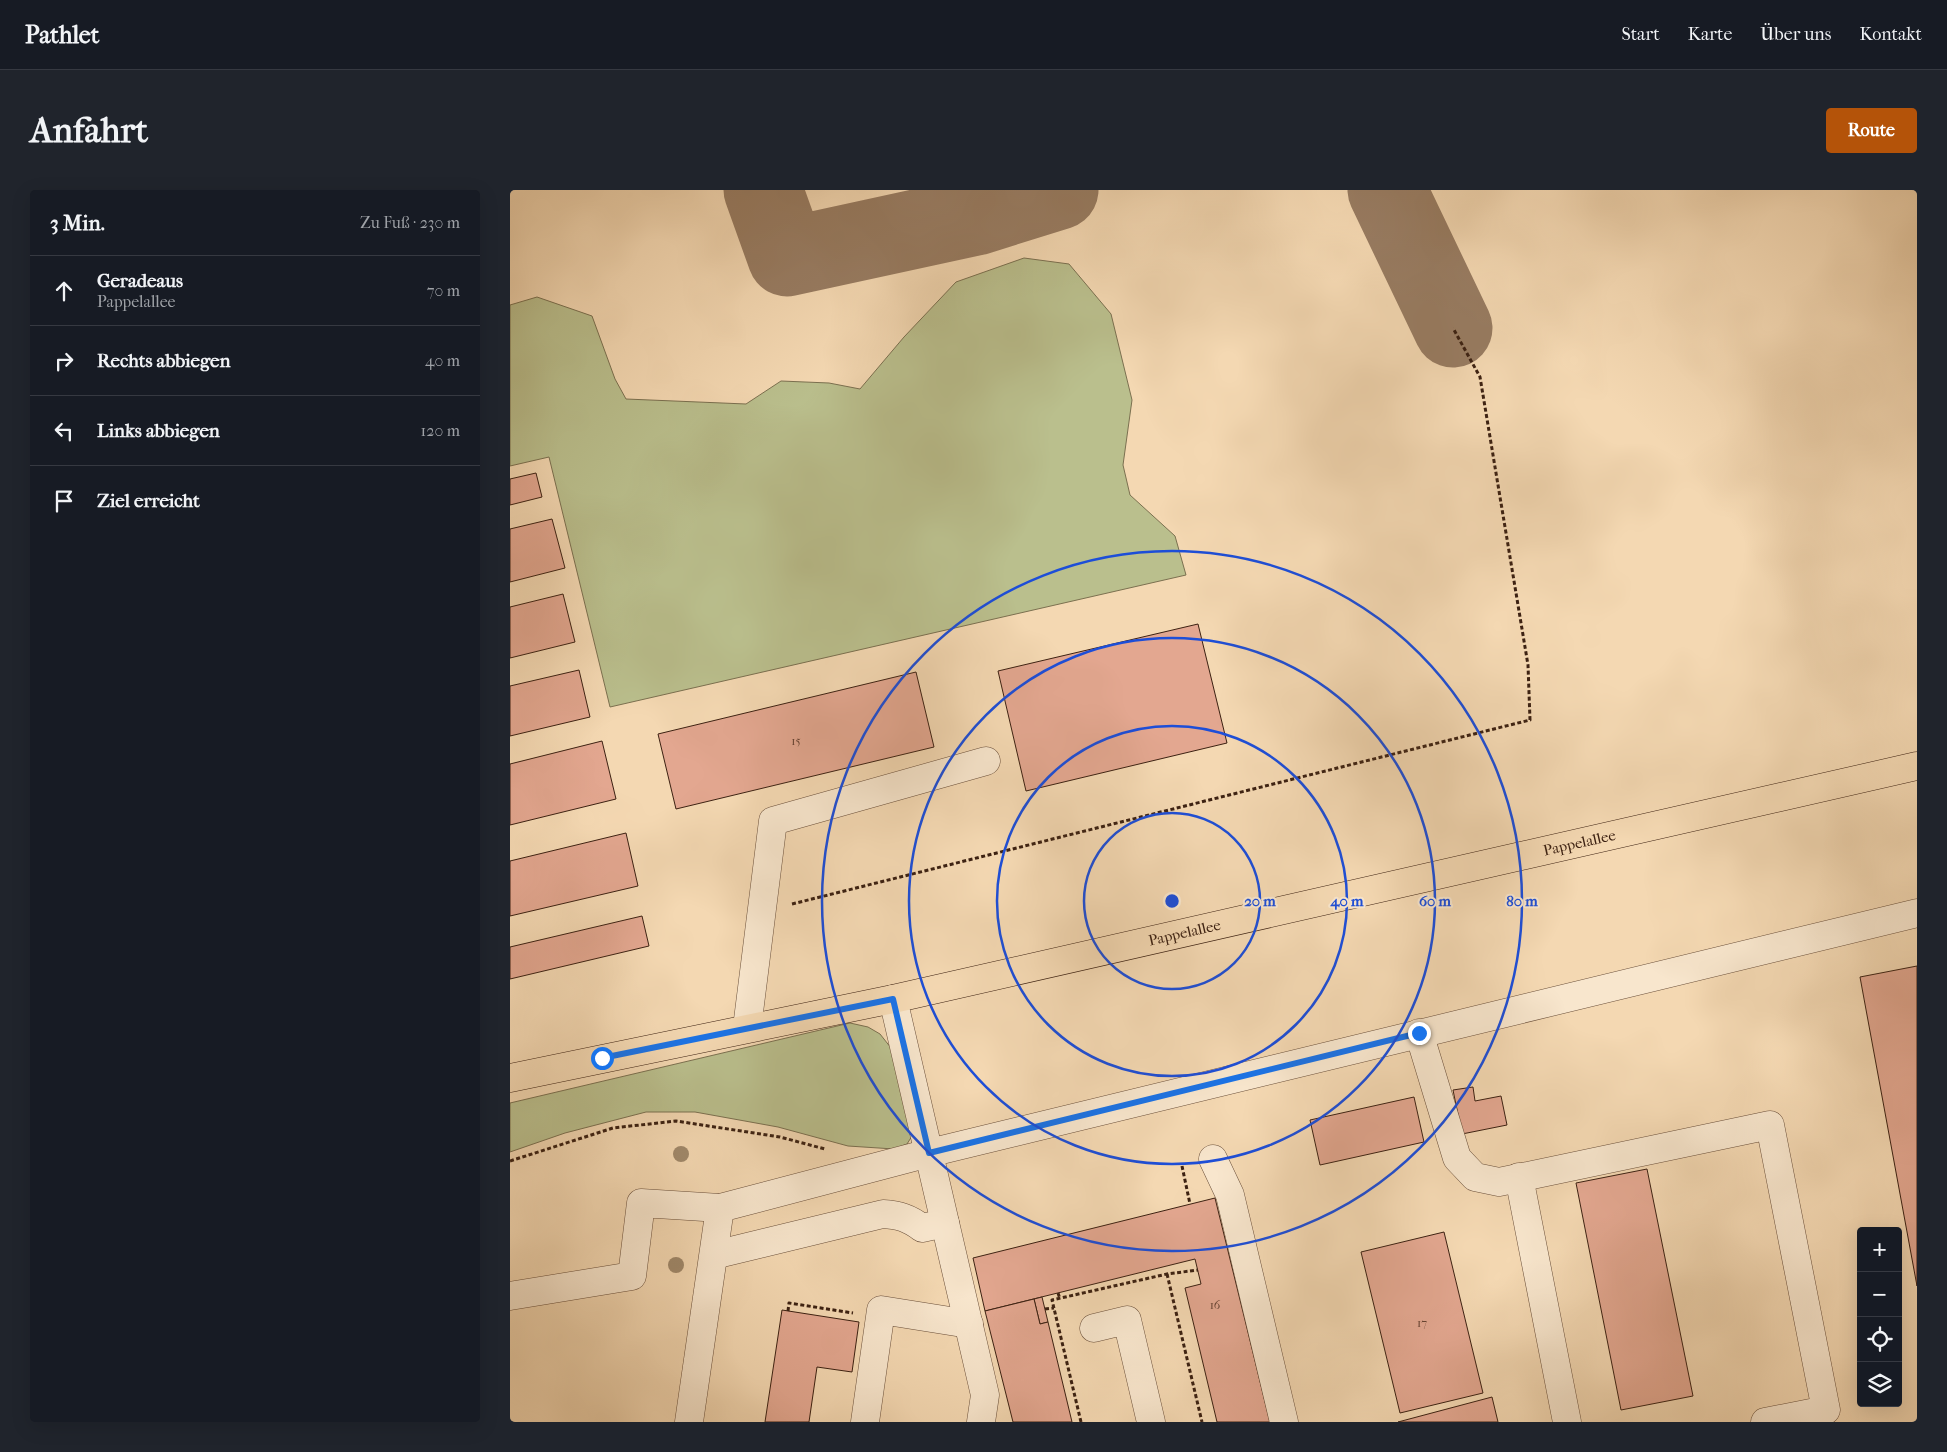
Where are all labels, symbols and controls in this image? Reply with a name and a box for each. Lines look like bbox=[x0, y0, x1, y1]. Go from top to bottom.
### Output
text: Pathlet bbox=[25, 21, 99, 49]
text: Start bbox=[1621, 24, 1660, 45]
text: Karte bbox=[1688, 24, 1732, 45]
text: Über uns bbox=[1760, 24, 1831, 45]
text: Kontakt bbox=[1859, 24, 1922, 45]
button: Route bbox=[1826, 108, 1917, 153]
text: Anfahrt bbox=[30, 110, 148, 151]
text: 3 Min. bbox=[50, 211, 105, 235]
text: Zu Fuß · 230 m bbox=[360, 213, 460, 232]
text: Geradeaus bbox=[97, 270, 183, 292]
icon: ahead bbox=[50, 277, 78, 305]
text: 70 m bbox=[427, 281, 460, 300]
text: Pappelallee bbox=[97, 292, 176, 311]
icon: right bbox=[50, 347, 78, 375]
text: Rechts abbiegen bbox=[97, 350, 231, 372]
text: 40 m bbox=[425, 351, 460, 370]
icon: left bbox=[50, 417, 78, 445]
text: Links abbiegen bbox=[97, 420, 220, 442]
text: 120 m bbox=[421, 421, 460, 440]
icon: arrive bbox=[50, 487, 78, 515]
text: Ziel erreicht bbox=[97, 490, 200, 512]
house number: 15 bbox=[791, 734, 801, 748]
street label: Pappelallee bbox=[1541, 826, 1618, 860]
centre of rings bbox=[1163, 892, 1181, 910]
text: 20 m bbox=[1244, 892, 1276, 910]
text: 40 m bbox=[1330, 892, 1364, 910]
text: 60 m bbox=[1419, 892, 1452, 910]
text: 80 m bbox=[1506, 892, 1538, 910]
street label: Pappelallee bbox=[1147, 916, 1223, 950]
route end bbox=[1408, 1022, 1431, 1045]
route start bbox=[591, 1047, 614, 1070]
map controls bbox=[1857, 1227, 1902, 1407]
button: + bbox=[1857, 1227, 1902, 1272]
button: − bbox=[1857, 1272, 1902, 1317]
house number: 16 bbox=[1210, 1298, 1221, 1312]
house number: 17 bbox=[1417, 1316, 1427, 1330]
button: locate bbox=[1857, 1317, 1902, 1362]
button: layers bbox=[1857, 1362, 1902, 1407]

